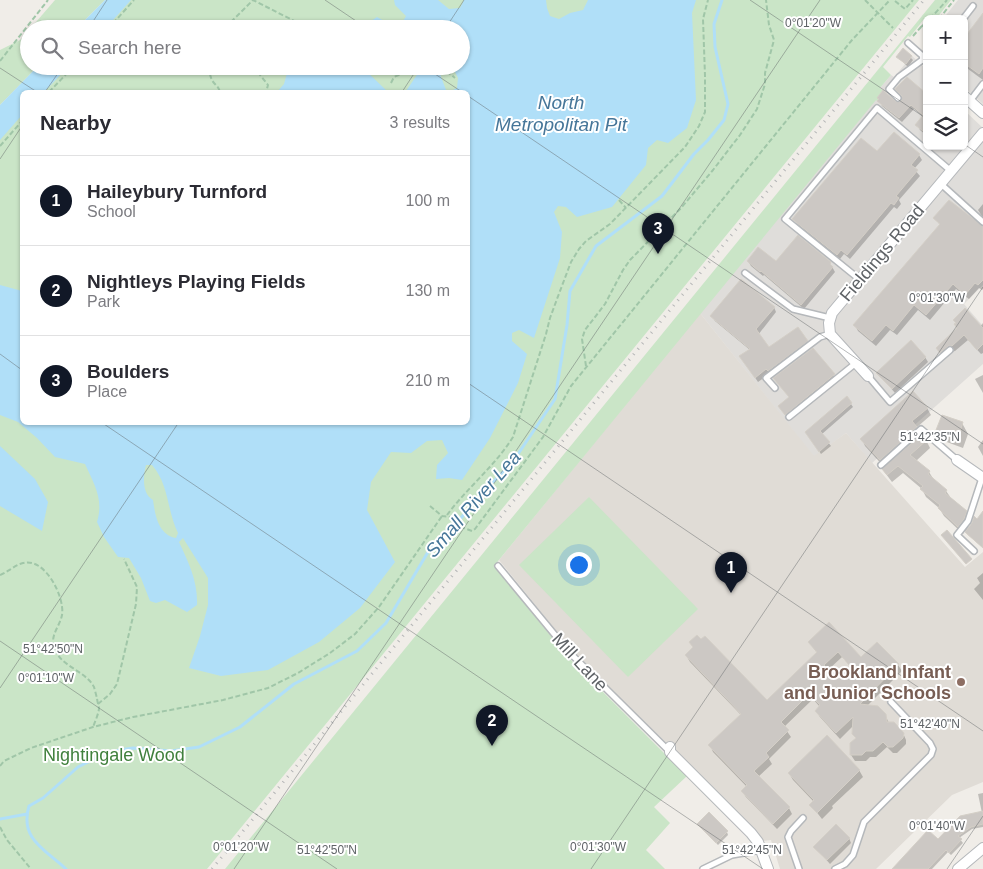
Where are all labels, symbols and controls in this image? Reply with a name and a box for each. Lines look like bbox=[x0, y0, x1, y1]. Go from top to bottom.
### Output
map controls bbox=[923, 15, 968, 150]
button: + bbox=[923, 15, 968, 60]
text: 0°01'20"W bbox=[785, 16, 842, 30]
search box bbox=[20, 20, 470, 75]
icon: search bbox=[38, 34, 66, 62]
text: Search here bbox=[78, 37, 182, 58]
button: − bbox=[923, 60, 968, 105]
water label: North Metropolitan Pit bbox=[495, 92, 628, 135]
button: layers bbox=[923, 105, 968, 150]
text: Nearby bbox=[40, 111, 111, 134]
text: 3 results bbox=[390, 114, 450, 131]
text: Haileybury Turnford bbox=[87, 181, 267, 202]
text: 1 bbox=[52, 192, 60, 209]
text: 100 m bbox=[406, 192, 450, 209]
street label: Fieldings Road bbox=[836, 201, 928, 305]
text: School bbox=[87, 203, 136, 220]
pin: 3 bbox=[642, 213, 674, 254]
text: Nightleys Playing Fields bbox=[87, 271, 306, 292]
text: 2 bbox=[52, 282, 60, 299]
text: 130 m bbox=[406, 282, 450, 299]
text: 0°01'30"W bbox=[909, 291, 966, 305]
text: Park bbox=[87, 293, 120, 310]
text: Boulders bbox=[87, 361, 169, 382]
text: 3 bbox=[52, 372, 60, 389]
text: 210 m bbox=[406, 372, 450, 389]
text: Place bbox=[87, 383, 127, 400]
text: 51°42'35"N bbox=[900, 430, 960, 444]
water label: Small River Lea bbox=[421, 447, 525, 561]
your location bbox=[566, 552, 592, 578]
pin: 1 bbox=[715, 552, 747, 593]
street label: Mill Lane bbox=[548, 629, 612, 695]
text: 51°42'50"N bbox=[23, 642, 83, 656]
place label: Brookland Infant and Junior Schools bbox=[784, 662, 951, 703]
text: 0°01'10"W bbox=[18, 671, 75, 685]
marker: Brookland Infant and Junior Schools bbox=[955, 676, 967, 688]
pin: 2 bbox=[476, 705, 508, 746]
text: 51°42'40"N bbox=[900, 717, 960, 731]
park label: Nightingale Wood bbox=[43, 745, 185, 765]
text: 0°01'40"W bbox=[909, 819, 966, 833]
text: 0°01'20"W bbox=[213, 840, 270, 854]
text: 0°01'30"W bbox=[570, 840, 627, 854]
text: 51°42'50"N bbox=[297, 843, 357, 857]
text: 51°42'45"N bbox=[722, 843, 782, 857]

